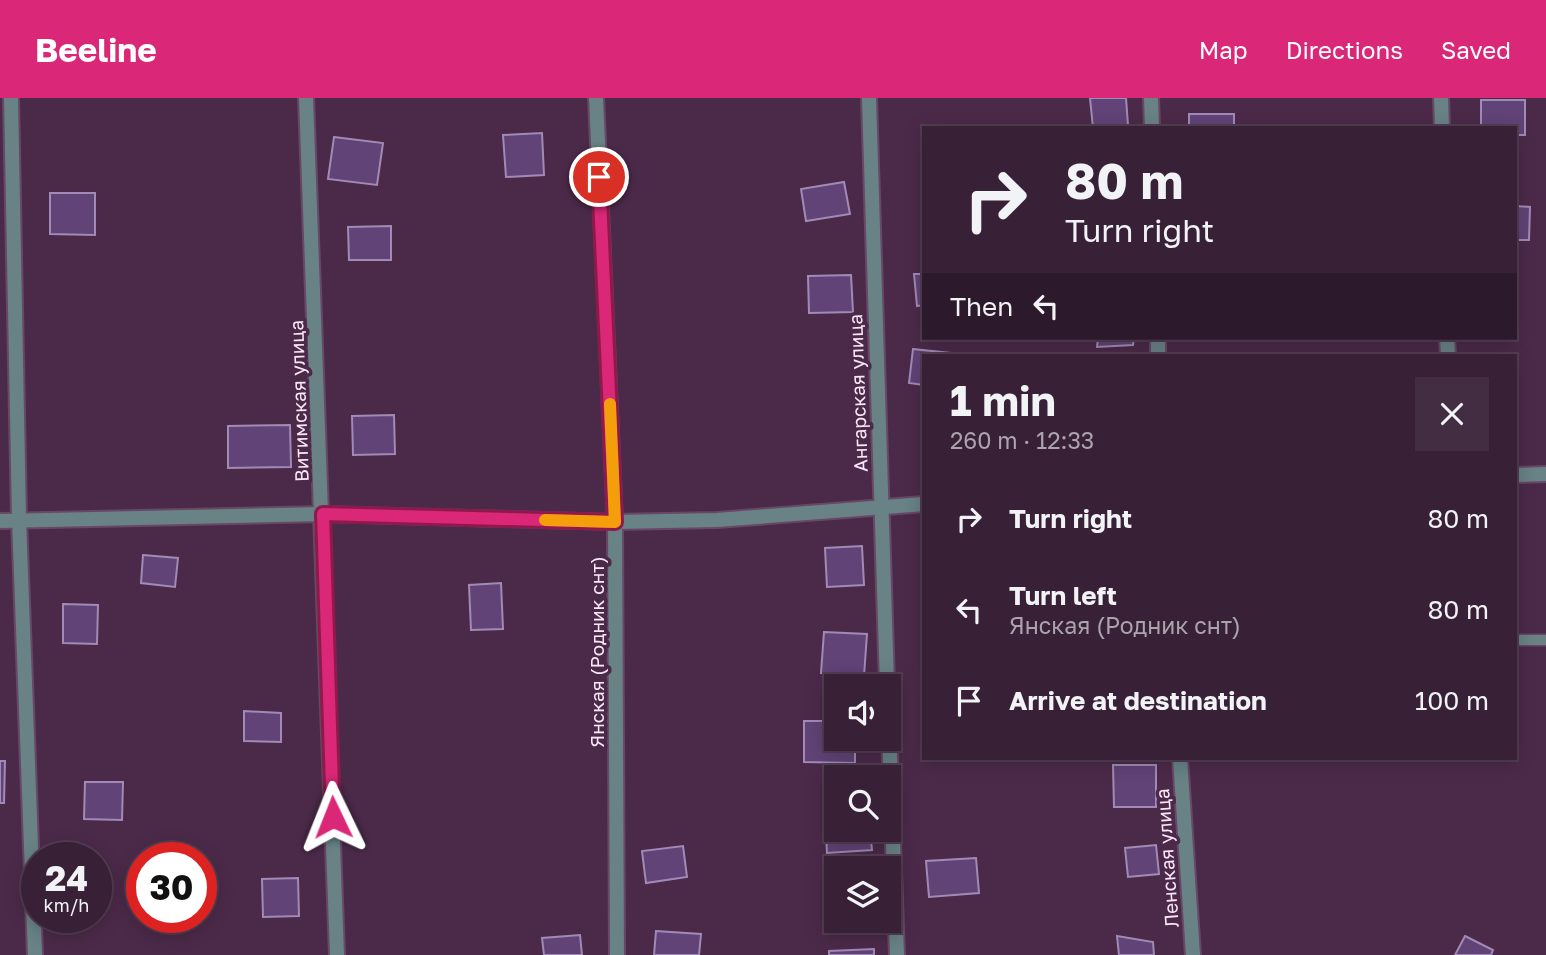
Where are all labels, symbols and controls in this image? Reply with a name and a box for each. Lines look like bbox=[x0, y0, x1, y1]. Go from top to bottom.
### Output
text: Beeline bbox=[35, 30, 157, 69]
text: Map bbox=[1199, 35, 1248, 64]
text: Directions bbox=[1286, 35, 1403, 64]
text: Saved bbox=[1441, 35, 1511, 64]
pin bbox=[569, 147, 629, 207]
text: 80 m bbox=[1065, 151, 1183, 210]
icon: right bbox=[950, 154, 1041, 245]
icon: arrive bbox=[580, 158, 618, 196]
text: Turn right bbox=[1065, 211, 1214, 249]
icon: left bbox=[1027, 287, 1065, 325]
text: Then bbox=[950, 291, 1013, 322]
street label: Ангарская улица bbox=[843, 314, 872, 472]
street label: Витимская улица bbox=[284, 320, 313, 482]
text: 1 min bbox=[950, 375, 1056, 425]
button: close bbox=[1415, 377, 1489, 451]
text: 260 m · 12:33 bbox=[950, 426, 1094, 454]
icon: right bbox=[950, 500, 988, 538]
text: Turn right bbox=[1009, 503, 1132, 534]
text: 80 m bbox=[1428, 503, 1489, 534]
street label: Янская (Родник снт) bbox=[585, 556, 608, 748]
text: Turn left bbox=[1009, 580, 1117, 611]
icon: left bbox=[950, 591, 988, 629]
text: 80 m bbox=[1428, 594, 1489, 625]
text: Янская (Родник снт) bbox=[1009, 611, 1241, 639]
map controls bbox=[824, 674, 901, 933]
button: sound bbox=[824, 674, 901, 751]
icon: arrive bbox=[950, 682, 988, 720]
text: Arrive at destination bbox=[1009, 685, 1267, 716]
text: 100 m bbox=[1415, 685, 1489, 716]
button: search bbox=[824, 765, 901, 842]
position arrow bbox=[296, 780, 370, 854]
street label: Ленская улица bbox=[1150, 788, 1183, 928]
speed limit sign: 30 bbox=[126, 842, 217, 933]
button: layers bbox=[824, 856, 901, 933]
text: 24 bbox=[45, 857, 88, 899]
text: km/h bbox=[44, 894, 89, 916]

